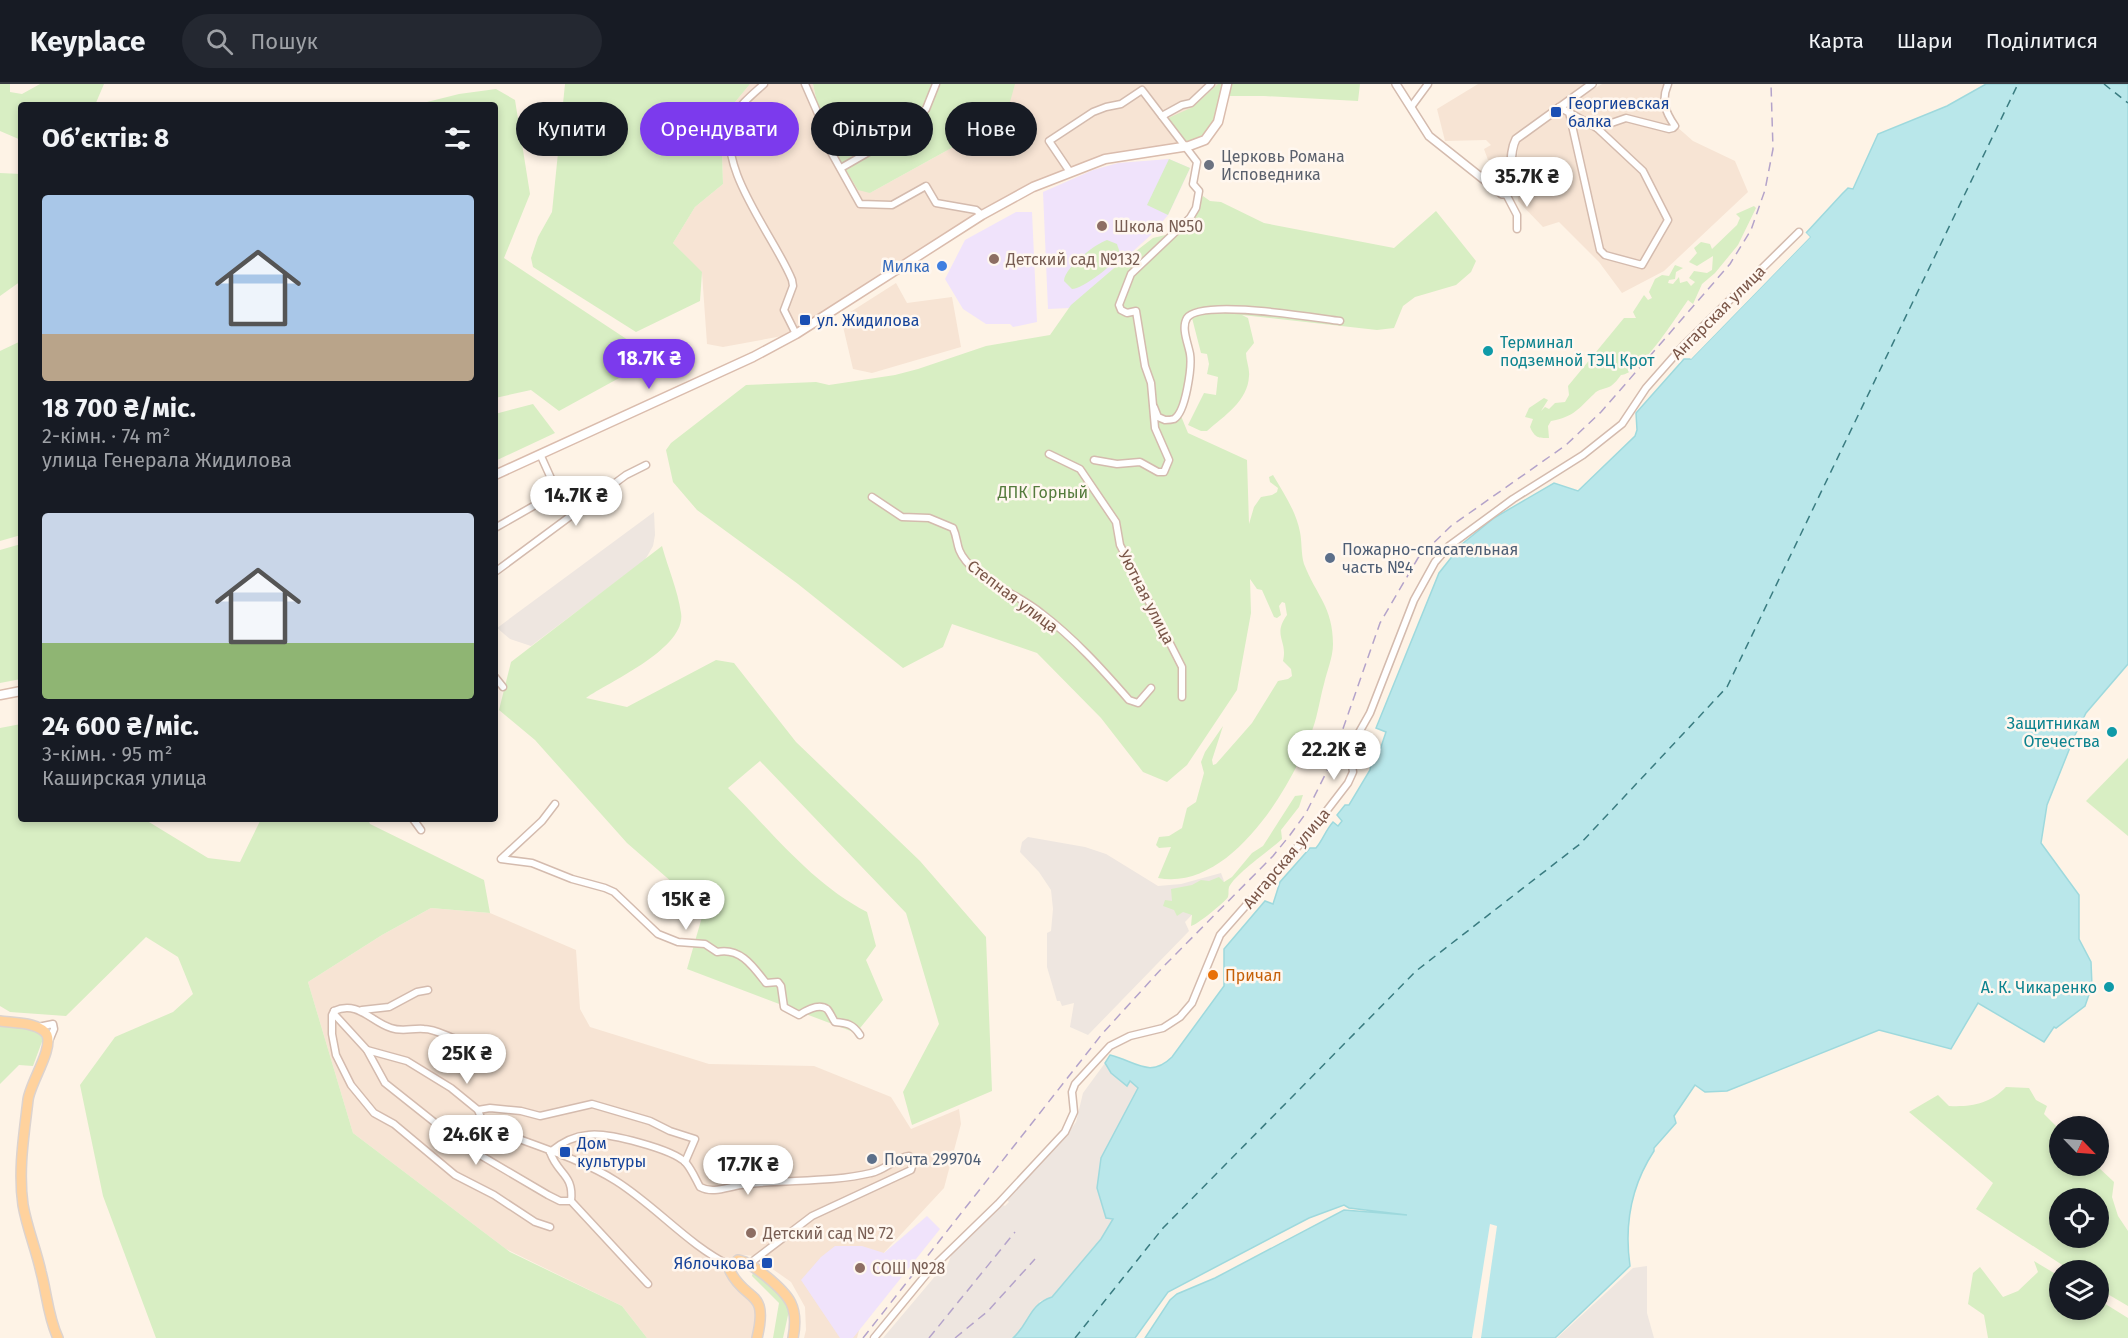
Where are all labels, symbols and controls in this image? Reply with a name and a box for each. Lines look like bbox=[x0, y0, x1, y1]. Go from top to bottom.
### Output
search box bbox=[182, 14, 602, 68]
text: Keyplace bbox=[30, 25, 146, 58]
icon: search bbox=[203, 25, 236, 58]
text: Пошук bbox=[251, 28, 318, 55]
text: Карта bbox=[1808, 28, 1864, 54]
text: Шари bbox=[1897, 28, 1953, 54]
text: Поділитися bbox=[1986, 28, 2098, 54]
place label: Георгиевская балка bbox=[1568, 94, 1669, 131]
chip: Купити bbox=[516, 102, 628, 156]
chip: Орендувати bbox=[640, 102, 799, 156]
chip: Фільтри bbox=[811, 102, 933, 156]
chip: Нове bbox=[945, 102, 1037, 156]
marker: Георгиевская балка bbox=[1549, 105, 1563, 119]
icon: filters bbox=[441, 122, 474, 155]
text: Об’єктів: 8 bbox=[42, 123, 169, 154]
place label: Церковь Романа Исповедника bbox=[1221, 147, 1345, 184]
pin: 35.7K ₴ bbox=[1472, 157, 1582, 208]
marker: Церковь Романа Исповедника bbox=[1202, 158, 1216, 172]
text: 35.7K ₴ bbox=[1495, 164, 1559, 188]
place label: Школа №50 bbox=[1114, 217, 1203, 236]
marker: Школа №50 bbox=[1095, 219, 1109, 233]
icon: home bbox=[204, 234, 312, 342]
place label: Детский сад №132 bbox=[1005, 250, 1140, 269]
marker: Детский сад №132 bbox=[987, 252, 1001, 266]
place label: Милка bbox=[882, 257, 930, 276]
marker: Милка bbox=[935, 259, 949, 273]
street label: Ангарская улица bbox=[1667, 261, 1769, 363]
place label: ул. Жидилова bbox=[817, 311, 919, 330]
marker: ул. Жидилова bbox=[798, 313, 812, 327]
place label: Терминал подземной ТЭЦ Крот bbox=[1500, 333, 1655, 370]
pin: 18.7K ₴ bbox=[594, 339, 704, 390]
marker: Терминал подземной ТЭЦ Крот bbox=[1481, 344, 1495, 358]
text: 18.7K ₴ bbox=[617, 346, 681, 370]
text: 18 700 ₴/міс. bbox=[42, 393, 196, 424]
text: 2-кімн. · 74 m² bbox=[42, 424, 171, 448]
text: улица Генерала Жидилова bbox=[42, 448, 292, 472]
pin: 14.7K ₴ bbox=[521, 476, 631, 527]
text: 14.7K ₴ bbox=[544, 483, 608, 507]
park label: ДПК Горный bbox=[997, 483, 1088, 502]
place label: Пожарно-спасательная часть №4 bbox=[1342, 540, 1518, 577]
street label: Уютная улица bbox=[1115, 547, 1178, 648]
marker: Пожарно-спасательная часть №4 bbox=[1323, 551, 1337, 565]
icon: home bbox=[204, 552, 312, 660]
street label: Степная улица bbox=[963, 556, 1062, 637]
text: 24 600 ₴/міс. bbox=[42, 711, 199, 742]
place label: Защитникам Отечества bbox=[2007, 714, 2100, 751]
marker: Защитникам Отечества bbox=[2105, 725, 2119, 739]
pin: 22.2K ₴ bbox=[1279, 730, 1389, 781]
text: 22.2K ₴ bbox=[1302, 737, 1366, 761]
text: 3-кімн. · 95 m² bbox=[42, 742, 172, 766]
text: Каширская улица bbox=[42, 766, 207, 790]
street label: Ангарская улица bbox=[1239, 804, 1334, 912]
pin: 15K ₴ bbox=[644, 880, 728, 931]
text: 15K ₴ bbox=[662, 887, 710, 911]
place label: Причал bbox=[1225, 966, 1282, 985]
marker: Причал bbox=[1206, 968, 1220, 982]
place label: А. К. Чикаренко bbox=[1981, 978, 2097, 997]
marker: А. К. Чикаренко bbox=[2102, 980, 2116, 994]
pin: 25K ₴ bbox=[425, 1034, 509, 1085]
text: 25K ₴ bbox=[442, 1041, 492, 1065]
pin: 24.6K ₴ bbox=[421, 1115, 531, 1166]
north arrow bbox=[2049, 1116, 2109, 1176]
map controls bbox=[2049, 1116, 2109, 1320]
text: 24.6K ₴ bbox=[443, 1122, 509, 1146]
place label: Дом культуры bbox=[576, 1134, 646, 1171]
marker: Дом культуры bbox=[558, 1145, 572, 1159]
pin: 17.7K ₴ bbox=[693, 1145, 803, 1196]
place label: Почта 299704 bbox=[884, 1150, 982, 1169]
text: 17.7K ₴ bbox=[717, 1152, 779, 1176]
marker: Почта 299704 bbox=[865, 1152, 879, 1166]
button: locate bbox=[2049, 1188, 2109, 1248]
place label: Детский сад № 72 bbox=[762, 1224, 894, 1243]
marker: Детский сад № 72 bbox=[744, 1226, 758, 1240]
place label: Яблочкова bbox=[674, 1254, 755, 1273]
marker: Яблочкова bbox=[760, 1256, 774, 1270]
place label: СОШ №28 bbox=[872, 1259, 946, 1278]
button: layers bbox=[2049, 1260, 2109, 1320]
marker: СОШ №28 bbox=[853, 1261, 867, 1275]

